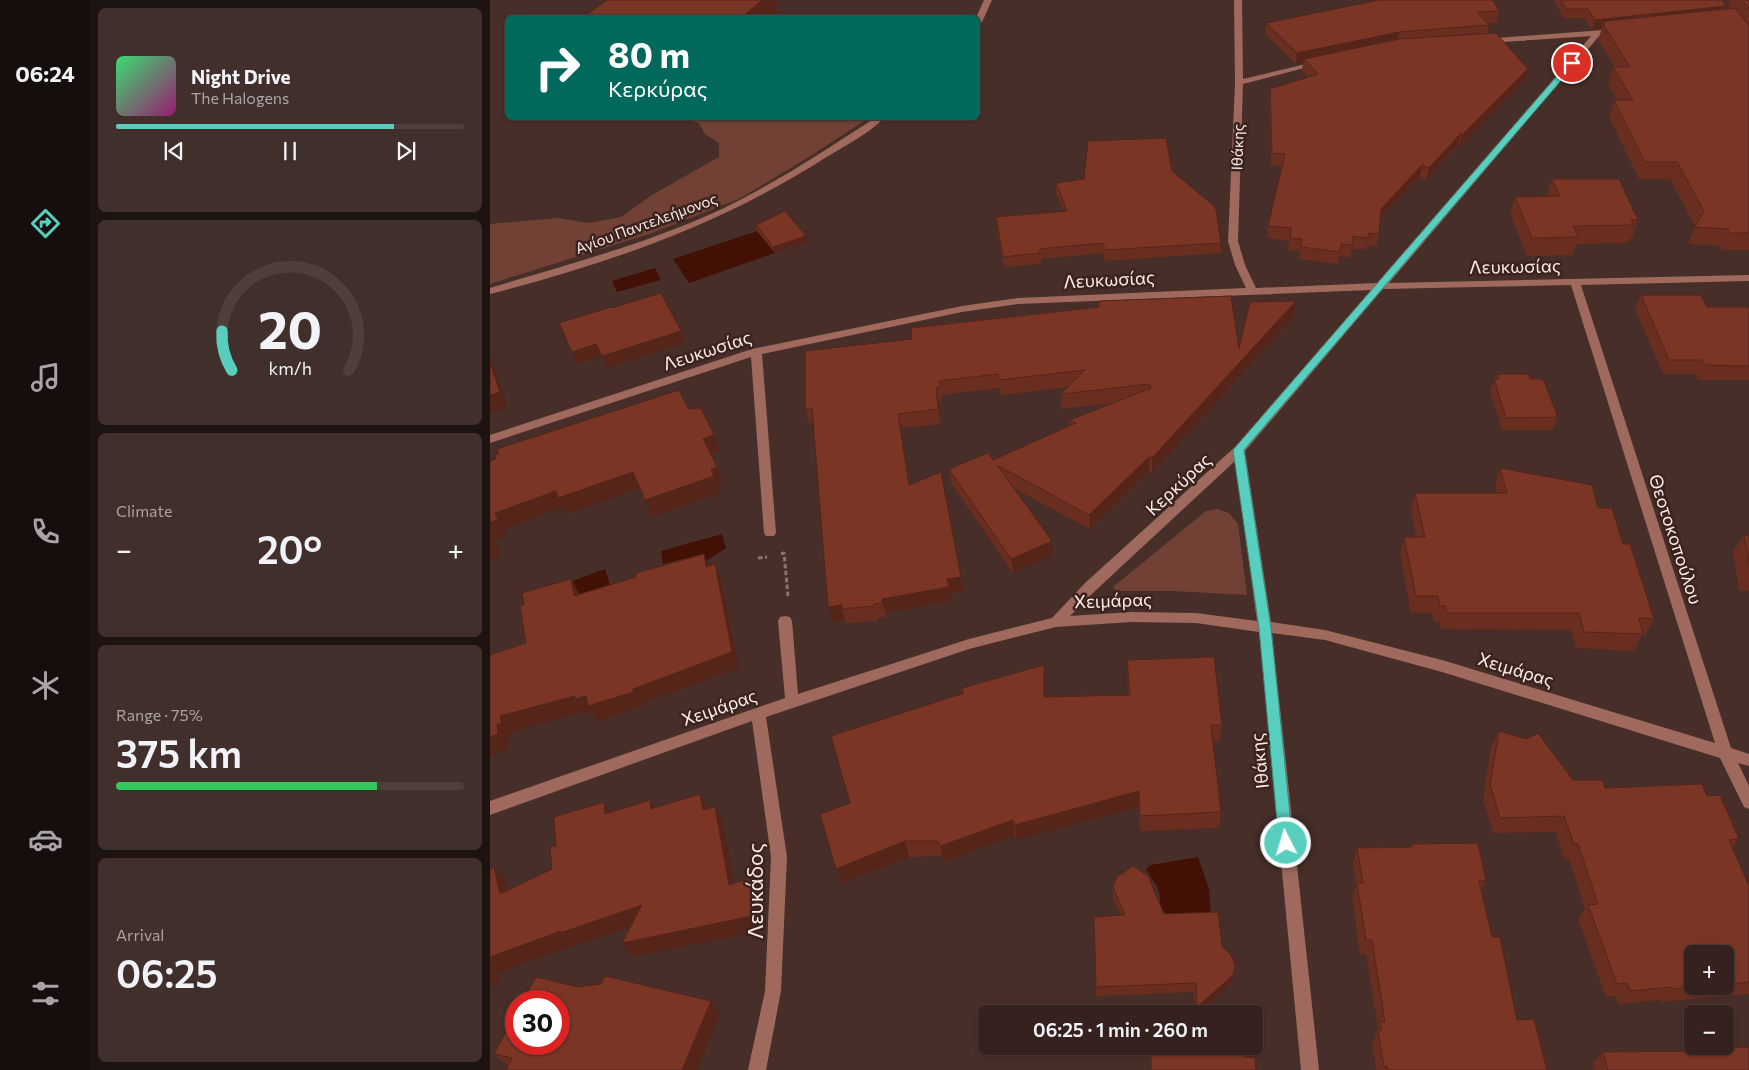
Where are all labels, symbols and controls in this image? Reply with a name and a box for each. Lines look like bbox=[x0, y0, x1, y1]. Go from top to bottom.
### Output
text: 80 m bbox=[608, 32, 690, 75]
icon: right bbox=[525, 35, 590, 100]
pin bbox=[1551, 42, 1593, 84]
icon: arrive bbox=[1558, 49, 1586, 77]
text: 06:24 bbox=[15, 60, 75, 87]
text: Night Drive bbox=[191, 65, 291, 88]
text: Κερκύρας bbox=[608, 75, 708, 102]
text: The Halogens bbox=[191, 88, 289, 107]
street label: Ιθάκης bbox=[1227, 123, 1247, 171]
icon: previous bbox=[160, 137, 188, 165]
icon: pause bbox=[276, 137, 304, 165]
icon: next bbox=[392, 137, 420, 165]
street label: Αγίου Παντελεήμονος bbox=[573, 189, 719, 257]
icon: directions bbox=[28, 206, 63, 241]
street label: Λευκωσίας bbox=[1469, 254, 1561, 278]
street label: Λευκωσίας bbox=[1063, 266, 1155, 292]
text: 20 bbox=[258, 296, 322, 360]
street label: Λευκωσίας bbox=[660, 325, 754, 375]
text: km/h bbox=[268, 357, 312, 379]
icon: music bbox=[28, 360, 63, 395]
street label: Κερκύρας bbox=[1141, 448, 1215, 520]
street label: Θεοτοκοπούλου bbox=[1645, 471, 1707, 607]
text: Climate bbox=[116, 501, 172, 520]
icon: phone bbox=[28, 514, 63, 549]
text: 20° bbox=[257, 525, 322, 572]
text: − bbox=[116, 532, 132, 566]
text: + bbox=[448, 532, 464, 566]
street label: Χειμάρας bbox=[1074, 588, 1152, 612]
street label: Χειμάρας bbox=[1475, 647, 1557, 691]
icon: climate bbox=[28, 668, 63, 703]
street label: Χειμάρας bbox=[679, 684, 760, 730]
text: Range · 75% bbox=[116, 705, 203, 724]
text: 375 km bbox=[116, 729, 242, 776]
street label: Ιθάκης bbox=[1245, 732, 1273, 790]
position arrow bbox=[1259, 816, 1311, 868]
icon: car bbox=[28, 822, 63, 857]
street label: Λευκάδος bbox=[742, 843, 767, 939]
text: Arrival bbox=[116, 925, 164, 944]
map controls bbox=[1684, 945, 1734, 1055]
button: + bbox=[1684, 945, 1734, 995]
text: 06:25 bbox=[116, 949, 218, 996]
icon: filters bbox=[28, 976, 63, 1011]
speed limit sign: 30 bbox=[505, 990, 570, 1055]
button: − bbox=[1684, 1005, 1734, 1055]
text: 06:25 · 1 min · 260 m bbox=[1033, 1018, 1208, 1041]

